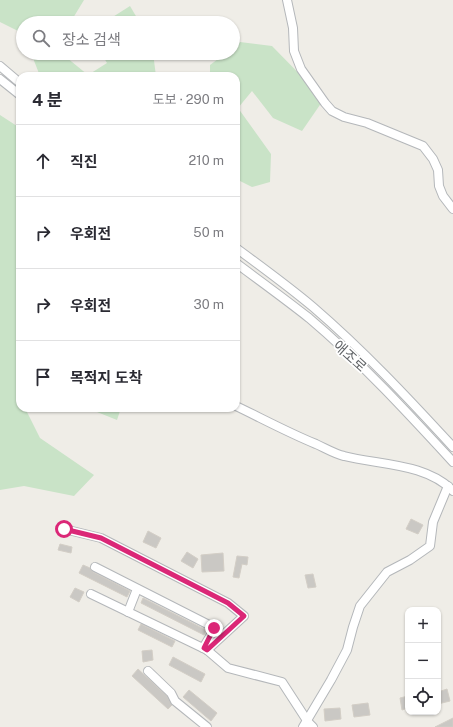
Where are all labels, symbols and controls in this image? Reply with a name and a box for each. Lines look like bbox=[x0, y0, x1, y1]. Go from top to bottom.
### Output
search box bbox=[16, 16, 240, 60]
icon: search bbox=[30, 27, 52, 49]
text: 장소 검색 bbox=[62, 31, 121, 48]
text: 4 분 bbox=[32, 90, 63, 110]
text: 도보 · 290 m bbox=[153, 92, 224, 107]
icon: ahead bbox=[32, 150, 54, 172]
text: 직진 bbox=[70, 153, 98, 170]
text: 210 m bbox=[189, 153, 224, 168]
icon: right bbox=[32, 222, 54, 244]
text: 우회전 bbox=[70, 225, 111, 242]
text: 50 m bbox=[193, 225, 224, 240]
icon: right bbox=[32, 294, 54, 316]
text: 우회전 bbox=[70, 297, 111, 314]
text: 30 m bbox=[194, 297, 224, 312]
street label: 애조로 bbox=[330, 337, 370, 375]
icon: arrive bbox=[32, 366, 54, 388]
text: 목적지 도착 bbox=[70, 369, 142, 386]
route start bbox=[55, 520, 73, 538]
map controls bbox=[405, 607, 441, 715]
button: + bbox=[405, 607, 441, 643]
route end bbox=[205, 619, 223, 637]
button: − bbox=[405, 643, 441, 679]
button: locate bbox=[405, 679, 441, 715]

